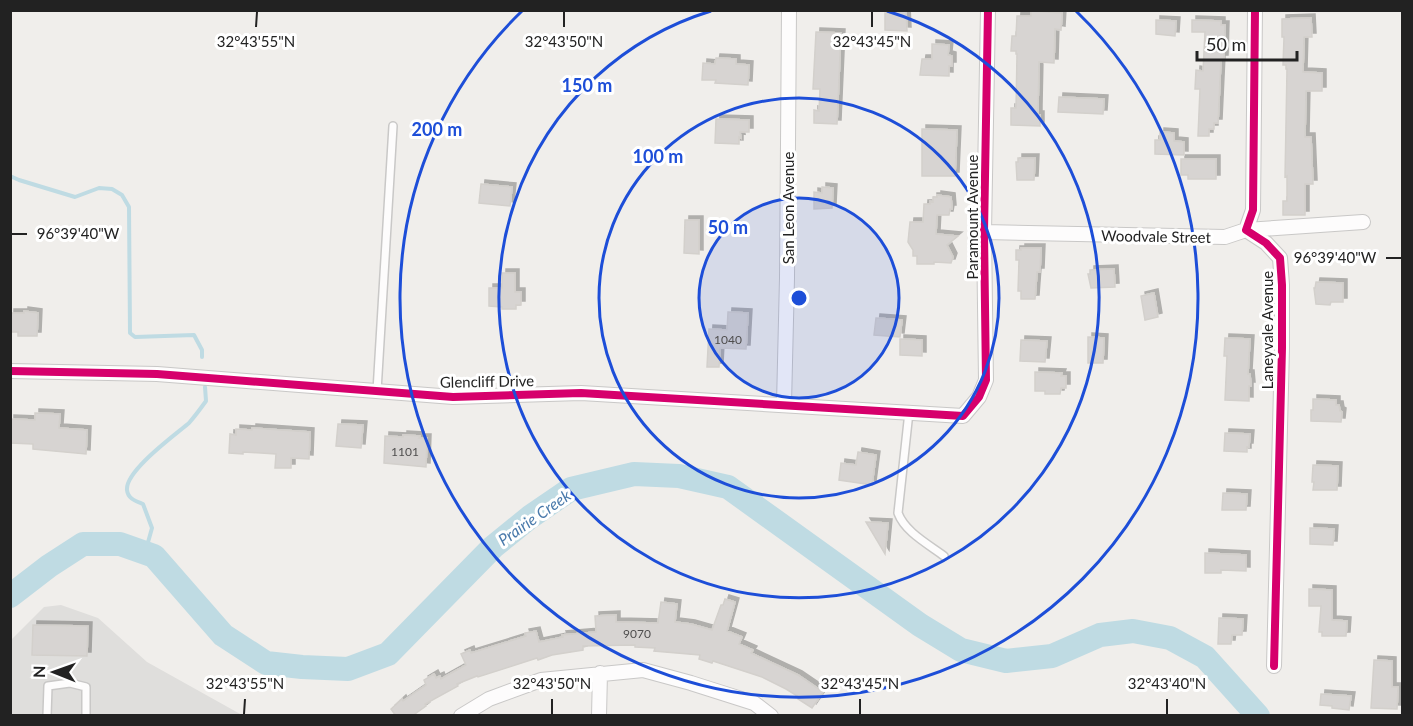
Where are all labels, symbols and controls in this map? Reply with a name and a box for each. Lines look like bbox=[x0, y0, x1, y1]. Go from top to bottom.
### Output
scale bar bbox=[1197, 24, 1298, 62]
text: 32°43'55"N bbox=[217, 32, 295, 50]
text: 32°43'50"N bbox=[525, 32, 603, 50]
text: 32°43'45"N bbox=[833, 32, 911, 50]
text: 50 m bbox=[1206, 33, 1246, 55]
text: 150 m bbox=[562, 74, 612, 96]
text: 200 m bbox=[412, 118, 462, 140]
text: 100 m bbox=[633, 145, 683, 167]
street label: San Leon Avenue bbox=[779, 152, 797, 264]
street label: Paramount Avenue bbox=[963, 154, 981, 279]
text: 50 m bbox=[708, 216, 748, 238]
text: 96°39'40"W bbox=[37, 224, 120, 242]
street label: Woodvale Street bbox=[1101, 226, 1212, 246]
text: 96°39'40"W bbox=[1294, 248, 1377, 266]
street label: Laneyvale Avenue bbox=[1258, 271, 1276, 389]
centre of rings bbox=[789, 288, 809, 308]
house number: 1040 bbox=[714, 332, 742, 347]
street label: Glencliff Drive bbox=[440, 371, 534, 391]
house number: 1101 bbox=[391, 444, 419, 459]
water label: Prairie Creek bbox=[494, 485, 574, 549]
house number: 9070 bbox=[623, 626, 651, 641]
north arrow bbox=[24, 642, 84, 702]
text: N bbox=[29, 665, 48, 678]
text: 32°43'55"N bbox=[206, 674, 284, 692]
text: 32°43'50"N bbox=[513, 674, 591, 692]
text: 32°43'45"N bbox=[821, 674, 899, 692]
text: 32°43'40"N bbox=[1128, 674, 1206, 692]

